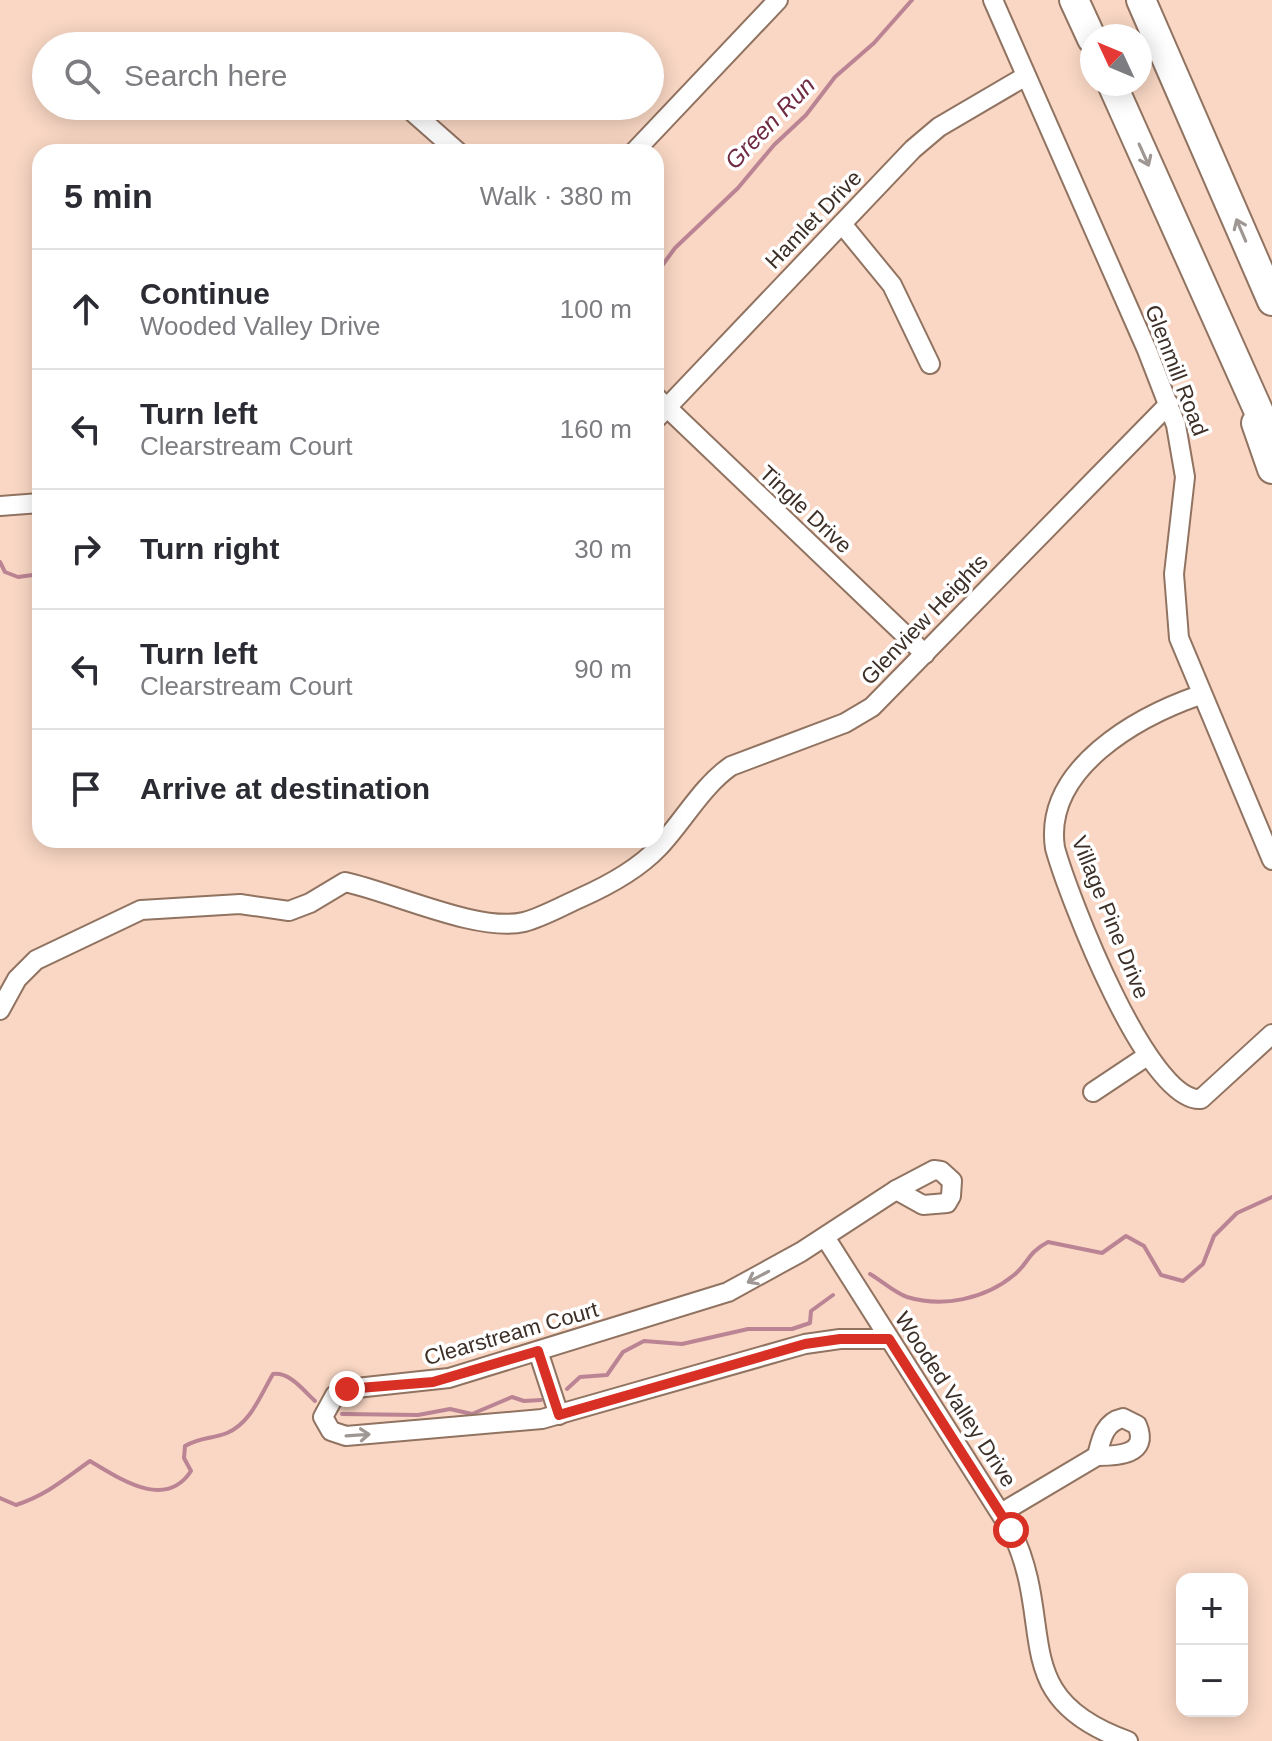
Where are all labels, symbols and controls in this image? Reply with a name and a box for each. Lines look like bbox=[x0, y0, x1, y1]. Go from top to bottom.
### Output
north arrow bbox=[1080, 24, 1152, 96]
search box bbox=[32, 32, 664, 120]
icon: search bbox=[60, 54, 104, 98]
text: Search here bbox=[124, 59, 287, 92]
water label: Green Run bbox=[719, 71, 820, 174]
one-way arrow bbox=[1137, 143, 1152, 167]
street label: Hamlet Drive bbox=[760, 165, 867, 274]
text: 5 min bbox=[64, 177, 153, 215]
text: Walk · 380 m bbox=[480, 181, 632, 211]
one-way arrow bbox=[1233, 218, 1248, 242]
text: Continue bbox=[140, 277, 270, 310]
icon: ahead bbox=[64, 287, 108, 331]
text: 100 m bbox=[560, 294, 632, 324]
street label: Glenmill Road bbox=[1140, 301, 1213, 439]
text: Wooded Valley Drive bbox=[140, 311, 380, 341]
text: Turn left bbox=[140, 397, 258, 430]
icon: left bbox=[64, 407, 108, 451]
text: 160 m bbox=[560, 414, 632, 444]
text: Clearstream Court bbox=[140, 431, 352, 461]
street label: Tingle Drive bbox=[755, 460, 857, 558]
icon: right bbox=[64, 527, 108, 571]
text: Turn right bbox=[140, 532, 279, 565]
text: 30 m bbox=[574, 534, 632, 564]
street label: Glenview Heights bbox=[856, 549, 993, 690]
text: Turn left bbox=[140, 637, 258, 670]
icon: left bbox=[64, 647, 108, 691]
text: 90 m bbox=[574, 654, 632, 684]
text: Clearstream Court bbox=[140, 671, 352, 701]
icon: arrive bbox=[64, 767, 108, 811]
text: Arrive at destination bbox=[140, 772, 430, 805]
street label: Village Pine Drive bbox=[1066, 832, 1155, 1002]
one-way arrow bbox=[747, 1269, 770, 1285]
street label: Clearstream Court bbox=[421, 1297, 601, 1370]
street label: Wooded Valley Drive bbox=[890, 1307, 1021, 1491]
route end bbox=[329, 1371, 365, 1407]
one-way arrow bbox=[344, 1427, 371, 1442]
route start bbox=[993, 1512, 1029, 1548]
map controls bbox=[1176, 1573, 1248, 1717]
button: + bbox=[1176, 1573, 1248, 1645]
button: − bbox=[1176, 1645, 1248, 1717]

